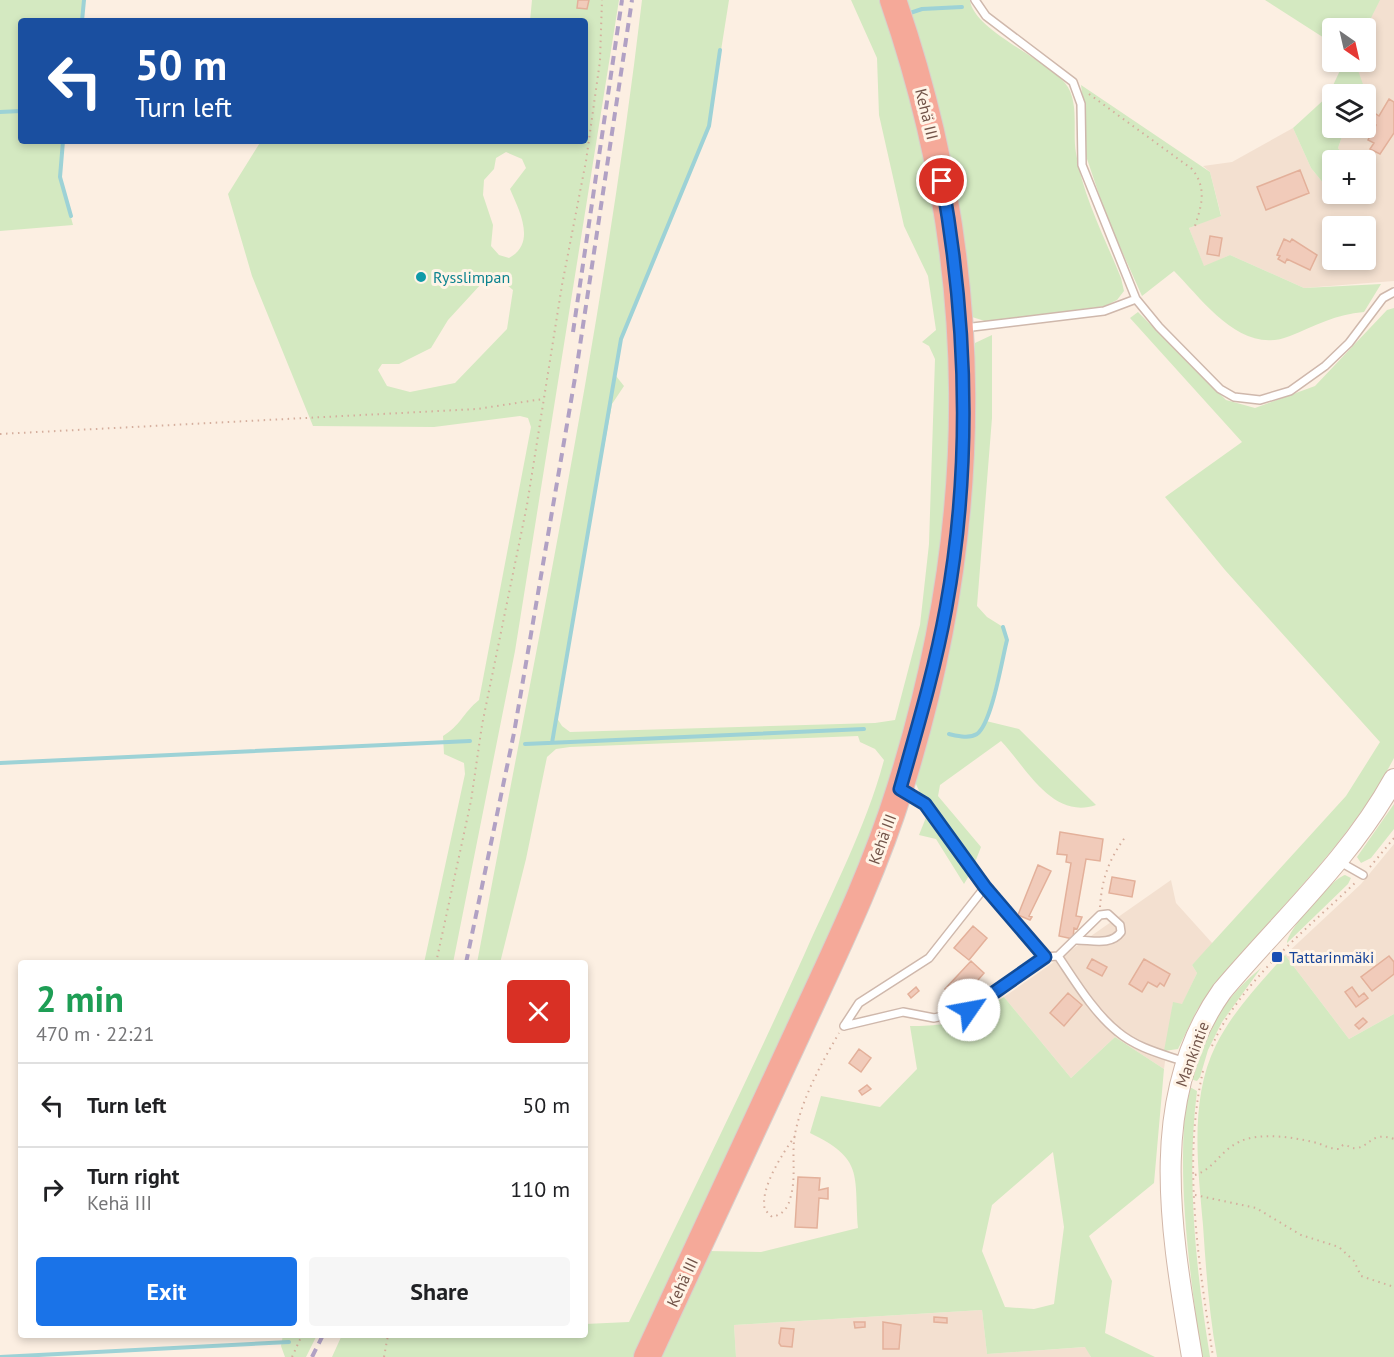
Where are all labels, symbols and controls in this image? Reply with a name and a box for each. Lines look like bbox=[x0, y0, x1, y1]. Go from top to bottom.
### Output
north arrow bbox=[1322, 18, 1376, 72]
map controls bbox=[1322, 18, 1376, 270]
text: 50 m bbox=[135, 37, 227, 92]
icon: left bbox=[36, 42, 114, 120]
button: layers bbox=[1322, 84, 1376, 138]
street label: Kehä III bbox=[911, 86, 943, 142]
text: Turn left bbox=[135, 90, 232, 124]
button: + bbox=[1322, 150, 1376, 204]
pin bbox=[916, 155, 967, 206]
icon: arrive bbox=[925, 164, 958, 197]
button: − bbox=[1322, 216, 1376, 270]
place label: Rysslimpan bbox=[433, 267, 510, 287]
marker: Rysslimpan bbox=[414, 270, 428, 284]
street label: Kehä III bbox=[864, 811, 900, 867]
place label: Tattarinmäki bbox=[1289, 947, 1374, 967]
marker: Tattarinmäki bbox=[1270, 950, 1284, 964]
text: 2 min bbox=[36, 975, 124, 1022]
position arrow bbox=[937, 978, 1001, 1042]
button: close bbox=[507, 980, 570, 1043]
street label: Mankintie bbox=[1171, 1019, 1213, 1089]
text: 470 m · 22:21 bbox=[36, 1021, 154, 1047]
icon: left bbox=[36, 1089, 69, 1122]
text: Turn left bbox=[87, 1091, 167, 1119]
text: 50 m bbox=[522, 1091, 570, 1119]
text: Turn right bbox=[87, 1162, 179, 1190]
icon: right bbox=[36, 1173, 69, 1206]
text: 110 m bbox=[510, 1175, 570, 1203]
text: Kehä III bbox=[87, 1190, 152, 1216]
street label: Kehä III bbox=[662, 1254, 702, 1310]
button: Exit bbox=[36, 1257, 297, 1326]
button: Share bbox=[309, 1257, 570, 1326]

